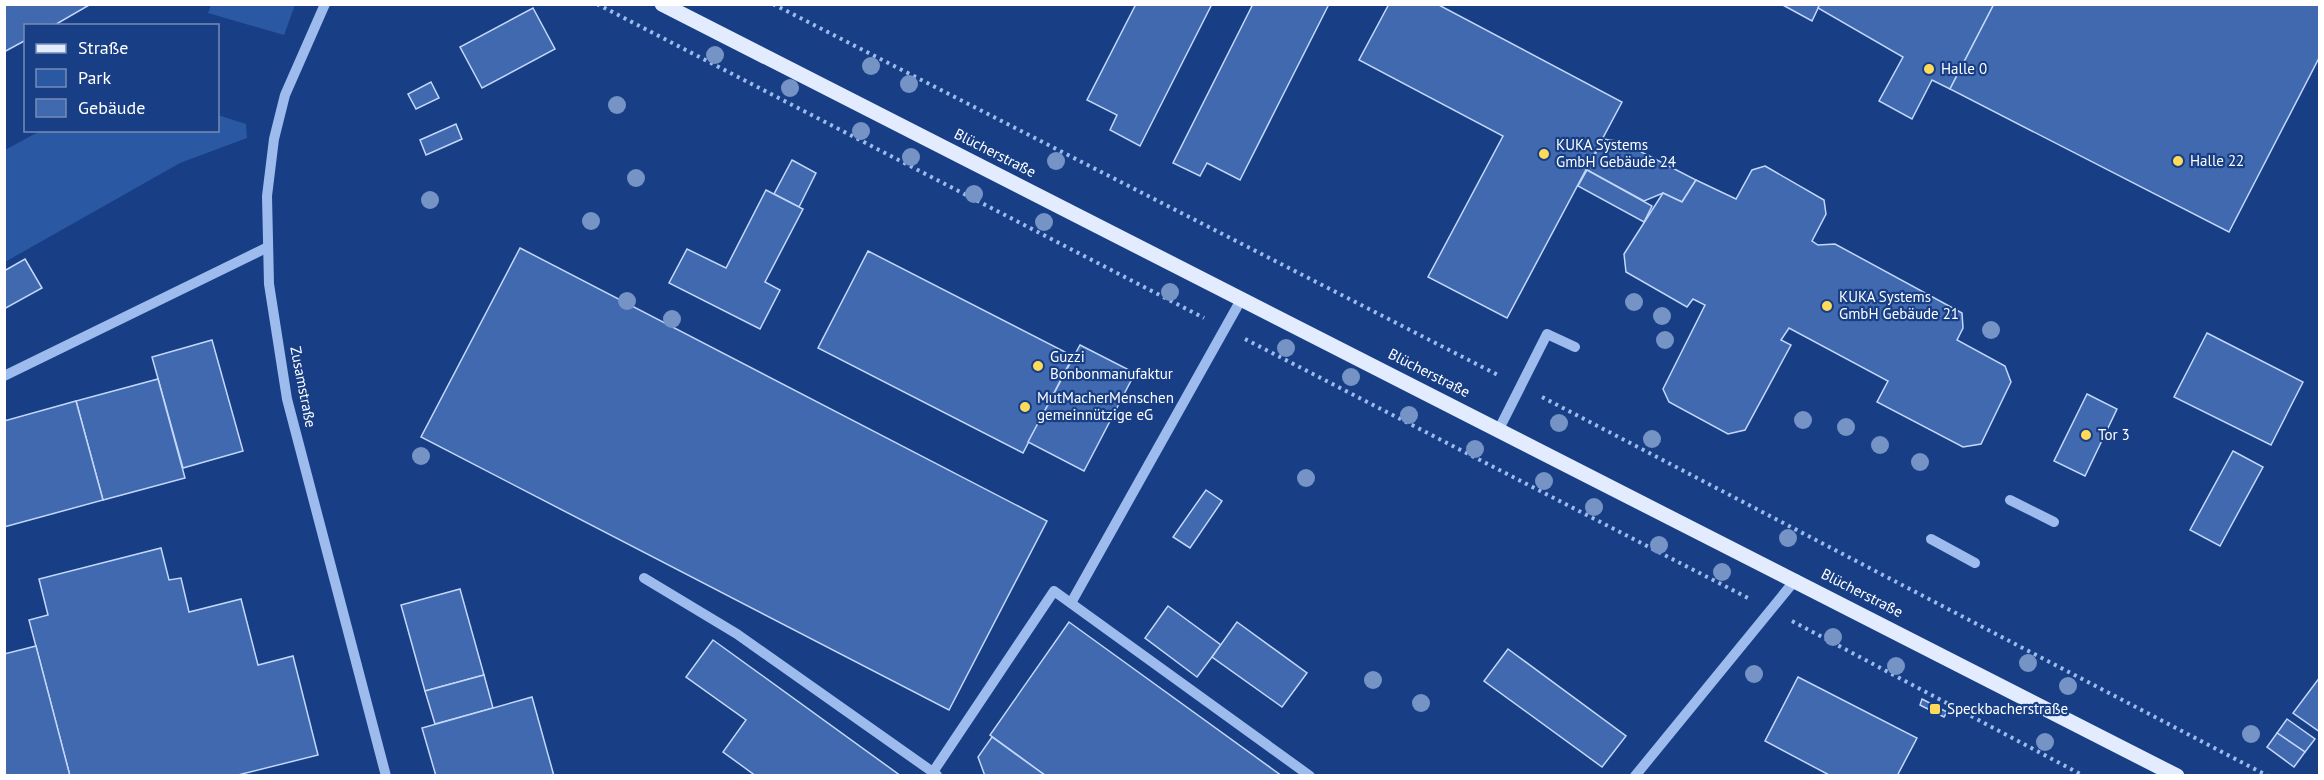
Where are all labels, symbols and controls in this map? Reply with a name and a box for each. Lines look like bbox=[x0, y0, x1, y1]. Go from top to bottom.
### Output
legend bbox=[24, 24, 219, 132]
text: Straße bbox=[78, 36, 129, 59]
place label: Halle 0 bbox=[1941, 59, 1987, 78]
marker: Halle 0 bbox=[1922, 62, 1936, 76]
text: Park bbox=[78, 66, 111, 89]
text: Gebäude bbox=[78, 96, 145, 119]
street label: Blücherstraße bbox=[951, 124, 1039, 181]
place label: KUKA Systems GmbH Gebäude 24 bbox=[1556, 135, 1676, 171]
marker: KUKA Systems GmbH Gebäude 24 bbox=[1537, 147, 1551, 161]
place label: Halle 22 bbox=[2190, 151, 2244, 170]
marker: Halle 22 bbox=[2171, 154, 2185, 168]
place label: KUKA Systems GmbH Gebäude 21 bbox=[1839, 287, 1959, 323]
marker: KUKA Systems GmbH Gebäude 21 bbox=[1820, 299, 1834, 313]
street label: Blücherstraße bbox=[1385, 344, 1473, 401]
street label: Zusamstraße bbox=[286, 345, 321, 429]
place label: Guzzi Bonbonmanufaktur bbox=[1050, 347, 1173, 383]
marker: Guzzi Bonbonmanufaktur bbox=[1031, 359, 1045, 373]
place label: MutMacherMenschen gemeinnützige eG bbox=[1037, 388, 1174, 424]
marker: MutMacherMenschen gemeinnützige eG bbox=[1018, 400, 1032, 414]
place label: Tor 3 bbox=[2098, 425, 2130, 444]
marker: Tor 3 bbox=[2079, 428, 2093, 442]
street label: Blücherstraße bbox=[1818, 564, 1906, 621]
place label: Speckbacherstraße bbox=[1947, 699, 2068, 718]
marker: Speckbacherstraße bbox=[1928, 702, 1942, 716]

